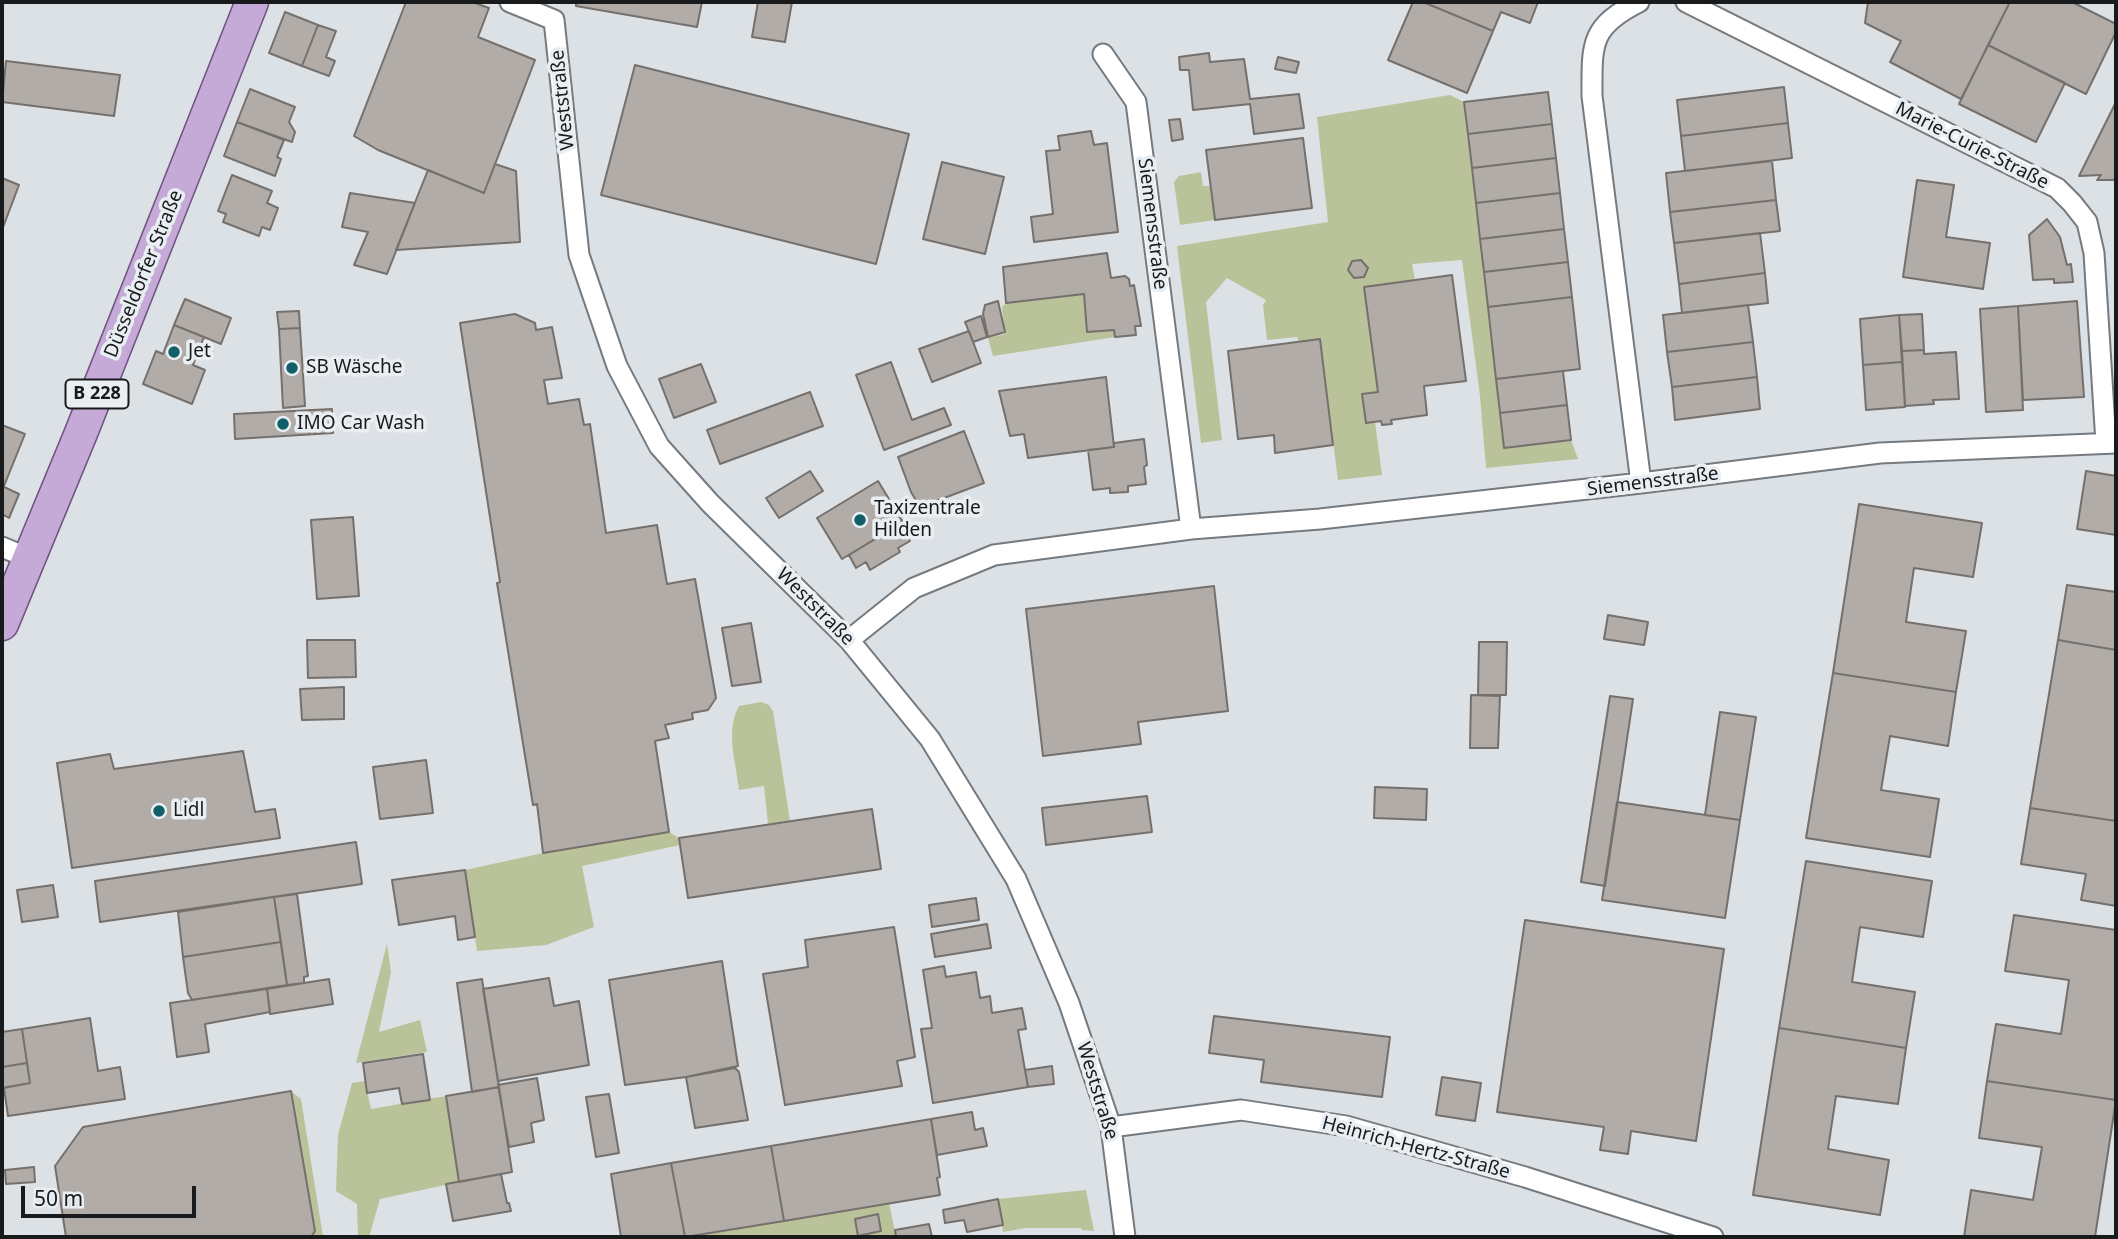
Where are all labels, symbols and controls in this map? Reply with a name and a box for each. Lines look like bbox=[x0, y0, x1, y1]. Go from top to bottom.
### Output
street label: Weststraße bbox=[546, 49, 580, 151]
street label: Marie-Curie-Straße bbox=[1892, 97, 2052, 195]
street label: Siemensstraße bbox=[1133, 157, 1171, 291]
street label: Düsseldorfer Straße bbox=[100, 187, 188, 361]
place label: Jet bbox=[188, 341, 211, 363]
marker: Jet bbox=[166, 344, 182, 360]
place label: SB Wäsche bbox=[306, 357, 402, 379]
marker: SB Wäsche bbox=[284, 360, 300, 376]
road number: B 228 bbox=[66, 380, 128, 408]
place label: IMO Car Wash bbox=[297, 413, 425, 435]
marker: IMO Car Wash bbox=[275, 416, 291, 432]
street label: Siemensstraße bbox=[1586, 463, 1720, 501]
place label: Taxizentrale Hilden bbox=[874, 498, 981, 542]
marker: Taxizentrale Hilden bbox=[852, 512, 868, 528]
street label: Weststraße bbox=[771, 563, 859, 651]
place label: Lidl bbox=[173, 800, 204, 822]
marker: Lidl bbox=[151, 803, 167, 819]
street label: Weststraße bbox=[1071, 1039, 1123, 1143]
street label: Heinrich-Hertz-Straße bbox=[1319, 1112, 1513, 1184]
scale bar bbox=[24, 1172, 200, 1216]
text: 50 m bbox=[34, 1184, 83, 1212]

